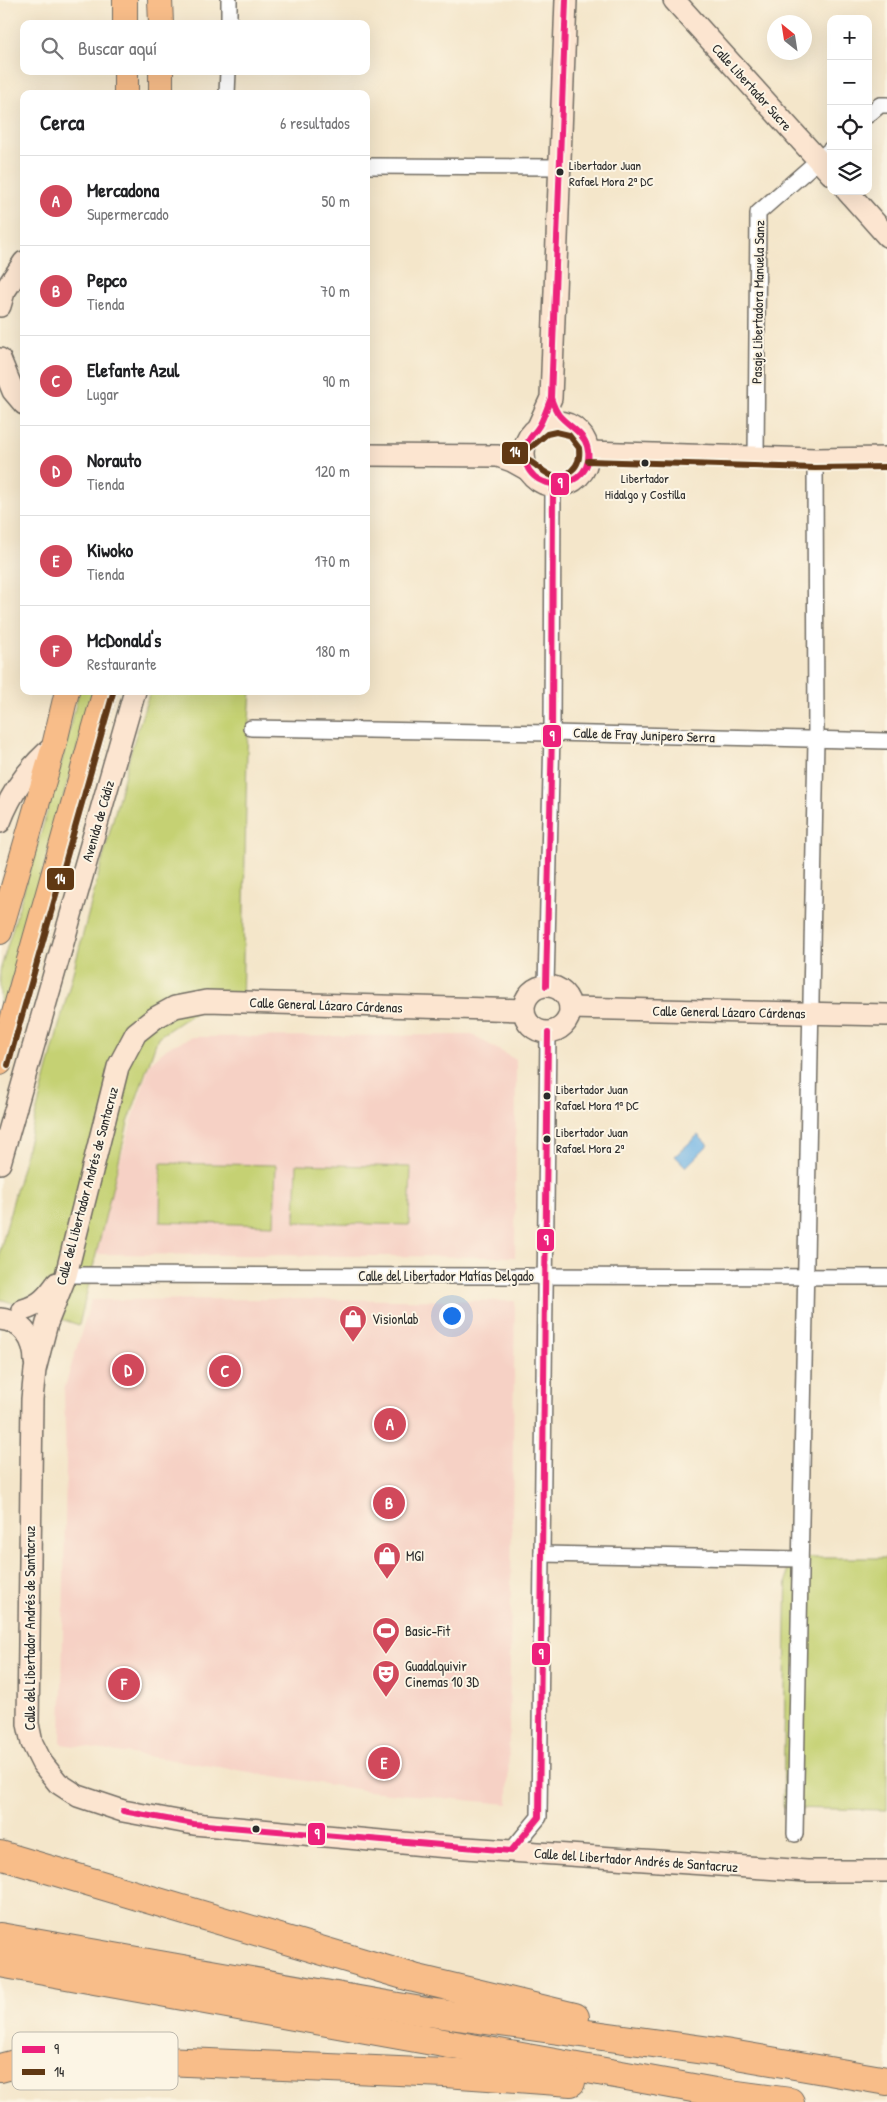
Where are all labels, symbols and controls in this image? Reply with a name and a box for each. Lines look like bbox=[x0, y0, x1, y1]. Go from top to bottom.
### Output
north arrow bbox=[767, 15, 812, 60]
map controls bbox=[827, 15, 872, 195]
button: + bbox=[827, 15, 872, 60]
search box bbox=[20, 20, 370, 75]
icon: search bbox=[38, 34, 66, 62]
text: Buscar aquí bbox=[78, 35, 157, 61]
street label: Calle Libertador Sucre bbox=[708, 39, 797, 135]
button: − bbox=[827, 60, 872, 105]
button: locate bbox=[827, 105, 872, 150]
text: Cerca bbox=[40, 108, 84, 137]
text: 6 resultados bbox=[280, 112, 350, 134]
button: layers bbox=[827, 150, 872, 195]
place label: Libertador Juan Rafael Mora 2ª DC bbox=[569, 156, 654, 190]
marker: Libertador Juan Rafael Mora 2ª DC bbox=[555, 167, 565, 177]
text: Mercadona bbox=[87, 177, 159, 203]
text: A bbox=[52, 190, 60, 212]
text: 50 m bbox=[322, 190, 350, 212]
text: Supermercado bbox=[87, 203, 169, 225]
street label: Pasaje Libertadora Manuela Sanz bbox=[747, 220, 769, 384]
text: Pepco bbox=[87, 267, 127, 293]
text: B bbox=[52, 280, 60, 302]
text: 70 m bbox=[320, 280, 350, 302]
text: Tienda bbox=[87, 293, 124, 315]
text: Elefante Azul bbox=[87, 357, 179, 383]
text: C bbox=[52, 370, 60, 392]
text: 90 m bbox=[322, 370, 350, 392]
text: Lugar bbox=[87, 383, 119, 405]
line badge: 14 bbox=[501, 441, 529, 465]
text: 14 bbox=[510, 442, 521, 461]
text: Norauto bbox=[87, 447, 141, 473]
marker: Libertador Hidalgo y Costilla bbox=[640, 458, 650, 468]
text: D bbox=[52, 460, 60, 482]
text: 120 m bbox=[315, 460, 350, 482]
place label: Libertador Hidalgo y Costilla bbox=[605, 469, 685, 503]
line badge: 9 bbox=[550, 472, 570, 496]
text: Tienda bbox=[87, 473, 124, 495]
text: 9 bbox=[557, 473, 563, 492]
text: Kiwoko bbox=[87, 537, 133, 563]
text: E bbox=[52, 550, 60, 572]
text: 170 m bbox=[315, 550, 350, 572]
text: Tienda bbox=[87, 563, 124, 585]
text: McDonald's bbox=[87, 627, 161, 653]
text: F bbox=[53, 640, 59, 662]
text: 180 m bbox=[316, 640, 350, 662]
text: Restaurante bbox=[87, 653, 157, 675]
street label: Calle de Fray Junipero Serra bbox=[573, 723, 716, 747]
line badge: 9 bbox=[542, 724, 562, 748]
text: 9 bbox=[549, 726, 555, 745]
street label: Avenida de Cádiz bbox=[77, 778, 118, 864]
line badge: 14 bbox=[46, 867, 75, 891]
text: 14 bbox=[55, 869, 66, 888]
street label: Calle General Lázaro Cárdenas bbox=[249, 992, 403, 1017]
street label: Calle General Lázaro Cárdenas bbox=[652, 1001, 806, 1022]
place label: Libertador Juan Rafael Mora 1ª DC bbox=[556, 1080, 639, 1114]
street label: Calle del Libertador Andrés de Santacruz bbox=[51, 1085, 122, 1287]
marker: Libertador Juan Rafael Mora 1ª DC bbox=[542, 1091, 552, 1101]
place label: Libertador Juan Rafael Mora 2ª bbox=[556, 1123, 628, 1157]
marker: Libertador Juan Rafael Mora 2ª bbox=[542, 1134, 552, 1144]
line badge: 9 bbox=[536, 1228, 555, 1252]
text: 9 bbox=[543, 1230, 549, 1249]
street label: Calle del Libertador Matías Delgado bbox=[358, 1266, 534, 1286]
your location bbox=[439, 1303, 465, 1329]
shop icon: Visionlab bbox=[338, 1304, 368, 1343]
place label: Visionlab bbox=[372, 1309, 419, 1328]
pin: D bbox=[112, 1351, 144, 1389]
pin: C bbox=[209, 1352, 241, 1390]
pin: A bbox=[374, 1405, 406, 1443]
pin: B bbox=[373, 1484, 405, 1522]
street label: Calle del Libertador Andrés de Santacruz bbox=[20, 1526, 39, 1730]
shop icon: MGI bbox=[372, 1541, 402, 1580]
place label: MGI bbox=[406, 1546, 424, 1565]
sports icon: Basic-Fit bbox=[371, 1616, 401, 1655]
place label: Basic-Fit bbox=[405, 1621, 451, 1640]
line badge: 9 bbox=[531, 1642, 551, 1666]
text: 9 bbox=[538, 1644, 544, 1663]
place label: Guadalquivir Cinemas 10 3D bbox=[405, 1656, 479, 1691]
theatre icon: Guadalquivir Cinemas 10 3D bbox=[371, 1659, 401, 1698]
pin: F bbox=[108, 1665, 140, 1703]
pin: E bbox=[368, 1744, 400, 1782]
line badge: 9 bbox=[307, 1822, 326, 1846]
unlabelled marker bbox=[251, 1824, 261, 1834]
text: 9 bbox=[314, 1824, 320, 1843]
street label: Calle del Libertador Andrés de Santacruz bbox=[533, 1843, 739, 1876]
legend bbox=[12, 2032, 178, 2090]
text: 9 bbox=[54, 2039, 59, 2058]
text: 14 bbox=[54, 2062, 64, 2081]

